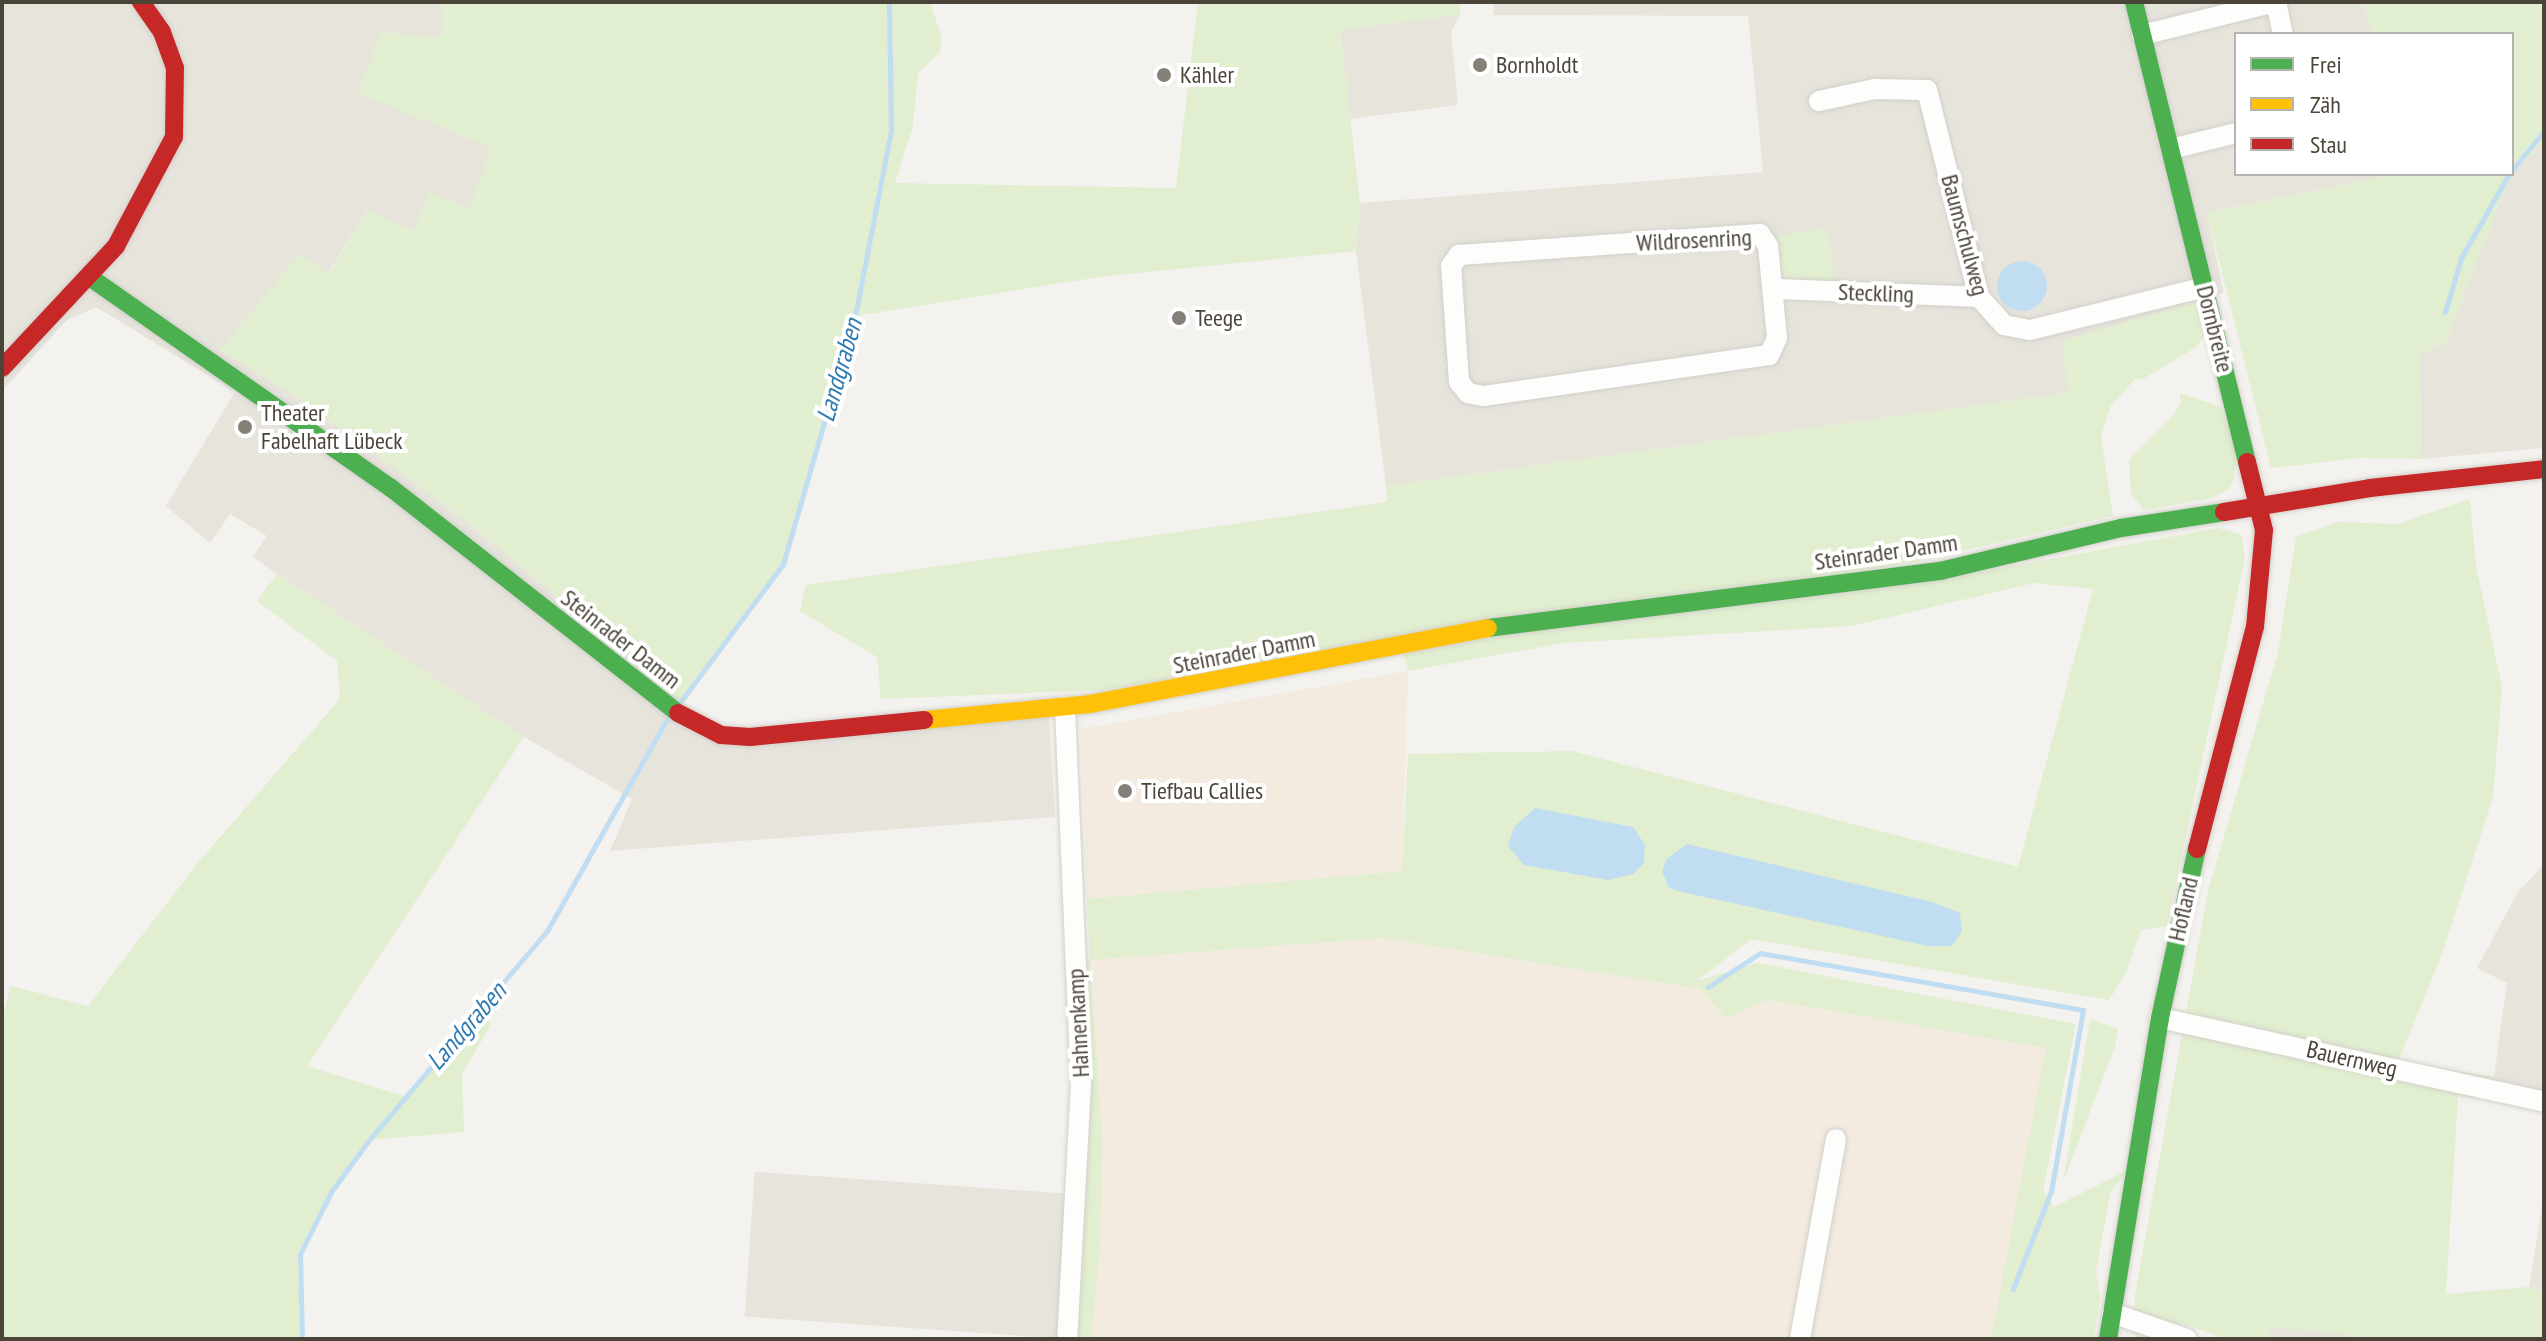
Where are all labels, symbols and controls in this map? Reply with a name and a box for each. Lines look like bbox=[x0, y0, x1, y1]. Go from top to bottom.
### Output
legend bbox=[2234, 32, 2514, 176]
text: Frei bbox=[2310, 49, 2342, 80]
place label: Bornholdt bbox=[1496, 51, 1578, 79]
marker: Bornholdt bbox=[1471, 56, 1489, 74]
place label: Kähler bbox=[1180, 61, 1234, 89]
marker: Kähler bbox=[1155, 66, 1173, 84]
text: Zäh bbox=[2310, 89, 2341, 120]
text: Stau bbox=[2310, 129, 2347, 160]
street label: Baumschulweg bbox=[1935, 171, 1995, 299]
street label: Wildrosenring bbox=[1636, 223, 1752, 257]
street label: Steckling bbox=[1838, 277, 1914, 309]
street label: Dornbreite bbox=[2190, 283, 2240, 375]
place label: Teege bbox=[1195, 304, 1243, 332]
marker: Teege bbox=[1170, 309, 1188, 327]
water label: Landgraben bbox=[809, 315, 869, 425]
place label: Theater Fabelhaft Lübeck bbox=[261, 399, 403, 455]
marker: Theater Fabelhaft Lübeck bbox=[236, 418, 254, 436]
street label: Steinrader Damm bbox=[1813, 528, 1959, 576]
street label: Steinrader Damm bbox=[555, 583, 687, 695]
street label: Steinrader Damm bbox=[1171, 624, 1317, 680]
place label: Tiefbau Callies bbox=[1141, 777, 1263, 805]
marker: Tiefbau Callies bbox=[1116, 782, 1134, 800]
street label: Hofland bbox=[2162, 874, 2204, 944]
street label: Hahnenkamp bbox=[1061, 968, 1095, 1078]
water label: Landgraben bbox=[420, 976, 512, 1076]
street label: Bauernweg bbox=[2304, 1035, 2400, 1083]

